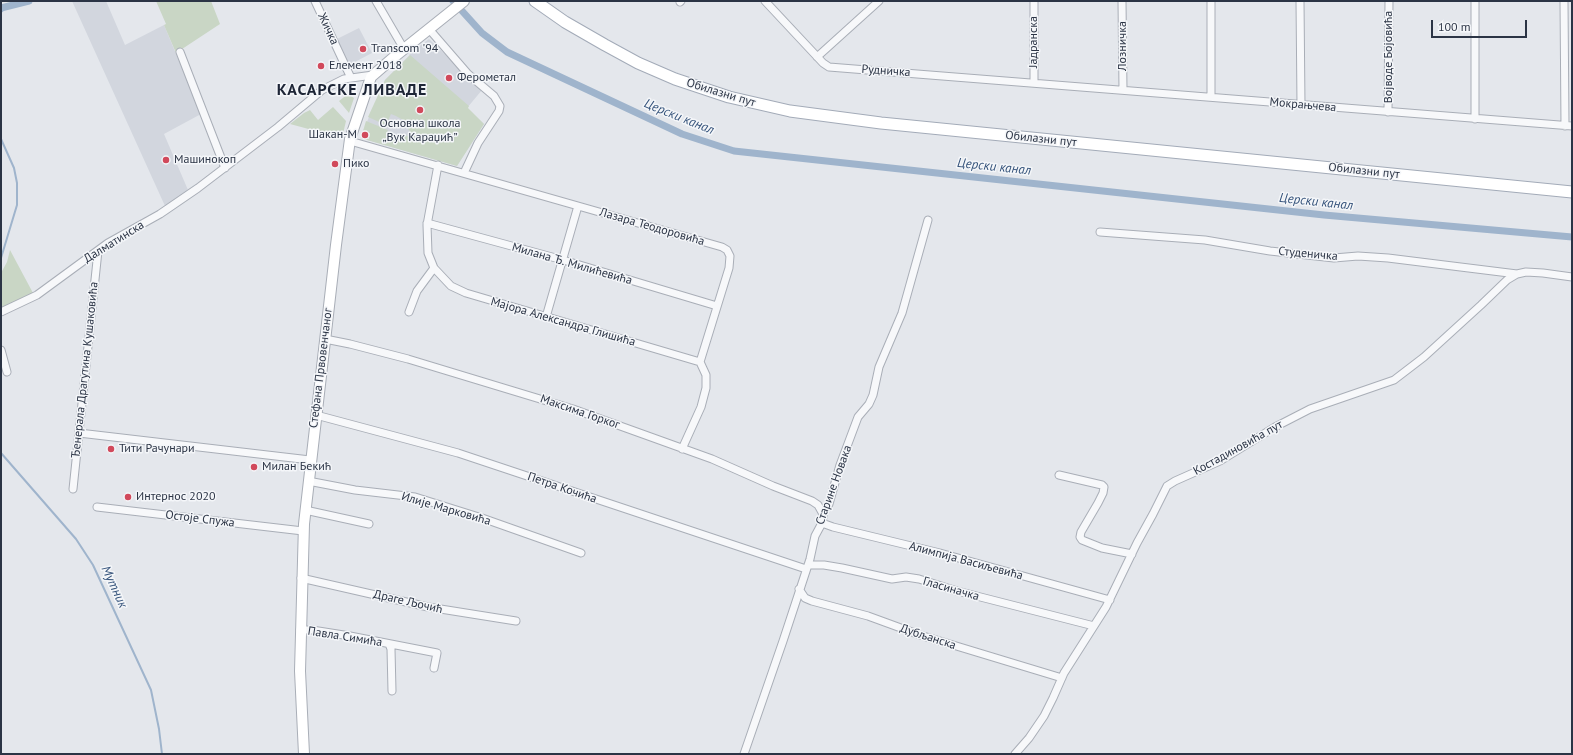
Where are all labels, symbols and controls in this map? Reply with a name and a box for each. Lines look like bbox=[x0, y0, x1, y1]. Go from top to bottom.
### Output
street label: Жичка bbox=[314, 11, 342, 47]
street label: Војводе Бојовића bbox=[1382, 11, 1396, 103]
scale bar bbox=[1433, 12, 1529, 38]
street label: Јадранска bbox=[1027, 16, 1041, 68]
text: 100 m bbox=[1438, 19, 1471, 34]
street label: Лозничка bbox=[1116, 21, 1130, 71]
place label: Transcom '94 bbox=[371, 42, 438, 56]
marker: Transcom '94 bbox=[358, 44, 368, 54]
place label: Елемент 2018 bbox=[329, 59, 402, 73]
marker: Елемент 2018 bbox=[316, 61, 326, 71]
street label: Рудничка bbox=[861, 62, 911, 80]
place label: Ферометал bbox=[457, 71, 516, 85]
marker: Ферометал bbox=[444, 73, 454, 83]
street label: Обилазни пут bbox=[685, 76, 757, 110]
district label: КАСАРСКЕ ЛИВАДЕ bbox=[277, 80, 427, 100]
street label: Мокрањчева bbox=[1269, 95, 1337, 115]
water label: Церски канал bbox=[642, 96, 716, 138]
marker: Основна школа „Вук Караџић” bbox=[415, 105, 425, 115]
place label: Основна школа „Вук Караџић” bbox=[380, 117, 460, 145]
place label: Шакан-М bbox=[309, 128, 357, 142]
street label: Обилазни пут bbox=[1005, 128, 1077, 150]
marker: Шакан-М bbox=[360, 130, 370, 140]
place label: Машинокоп bbox=[174, 153, 236, 167]
marker: Машинокоп bbox=[161, 155, 171, 165]
water label: Церски канал bbox=[956, 155, 1032, 179]
place label: Пико bbox=[343, 157, 369, 171]
marker: Пико bbox=[330, 159, 340, 169]
street label: Обилазни пут bbox=[1328, 160, 1400, 182]
water label: Церски канал bbox=[1278, 190, 1354, 214]
street label: Лазара Теодоровића bbox=[598, 205, 706, 249]
street label: Далматинска bbox=[81, 218, 147, 266]
street label: Милана Ђ. Милићевића bbox=[510, 240, 634, 288]
street label: Студеничка bbox=[1278, 244, 1338, 264]
street label: Ђенерала Драгутина Кушаковића bbox=[69, 281, 101, 459]
street label: Мајора Александра Глишића bbox=[489, 294, 637, 350]
street label: Стефана Првовенчаног bbox=[306, 307, 336, 429]
street label: Максима Горког bbox=[538, 392, 622, 432]
street label: Костадиновића пут bbox=[1191, 417, 1285, 479]
place label: Тити Рачунари bbox=[119, 442, 195, 456]
street label: Старине Новака bbox=[813, 443, 855, 527]
marker: Тити Рачунари bbox=[106, 444, 116, 454]
place label: Милан Бекић bbox=[262, 460, 331, 474]
marker: Милан Бекић bbox=[249, 462, 259, 472]
street label: Петра Кочића bbox=[525, 469, 599, 507]
street label: Илије Марковића bbox=[400, 489, 492, 529]
place label: Интернос 2020 bbox=[136, 490, 216, 504]
marker: Интернос 2020 bbox=[123, 492, 133, 502]
street label: Остоје Спужа bbox=[165, 508, 235, 530]
street label: Алимпија Васиљевића bbox=[907, 539, 1025, 583]
water label: Мутник bbox=[97, 563, 131, 611]
street label: Гласиначка bbox=[921, 574, 981, 604]
street label: Драге Љочић bbox=[372, 587, 444, 617]
street label: Дубљанска bbox=[898, 621, 958, 653]
street label: Павла Симића bbox=[307, 624, 383, 650]

